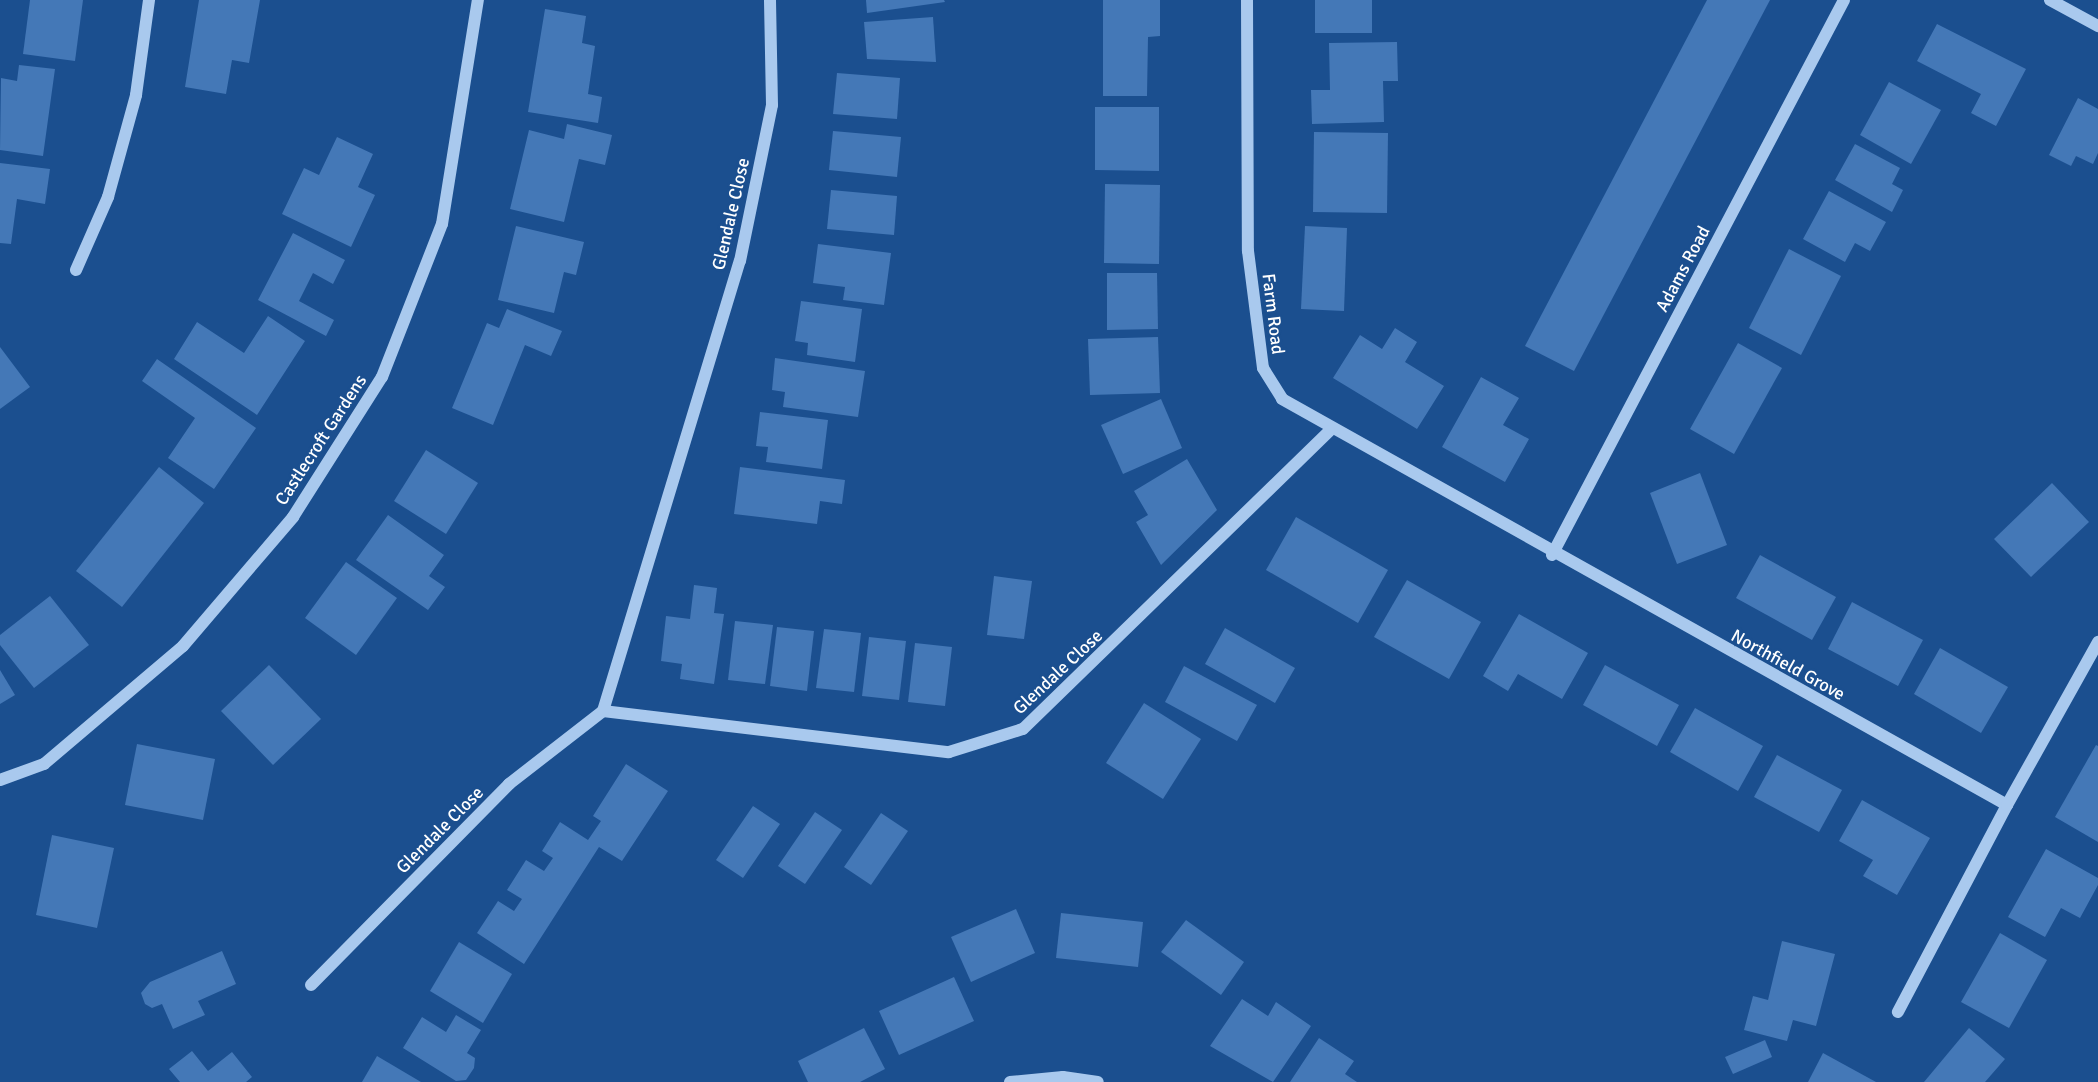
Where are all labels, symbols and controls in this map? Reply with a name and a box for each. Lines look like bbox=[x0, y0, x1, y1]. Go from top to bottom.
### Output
street label: Glendale Close bbox=[708, 156, 754, 272]
street label: Adams Road bbox=[1651, 222, 1715, 316]
street label: Farm Road bbox=[1257, 272, 1289, 356]
street label: Castlecroft Gardens bbox=[271, 371, 371, 509]
street label: Glendale Close bbox=[1009, 625, 1107, 719]
street label: Northfield Grove bbox=[1727, 625, 1849, 705]
street label: Glendale Close bbox=[392, 782, 488, 878]

